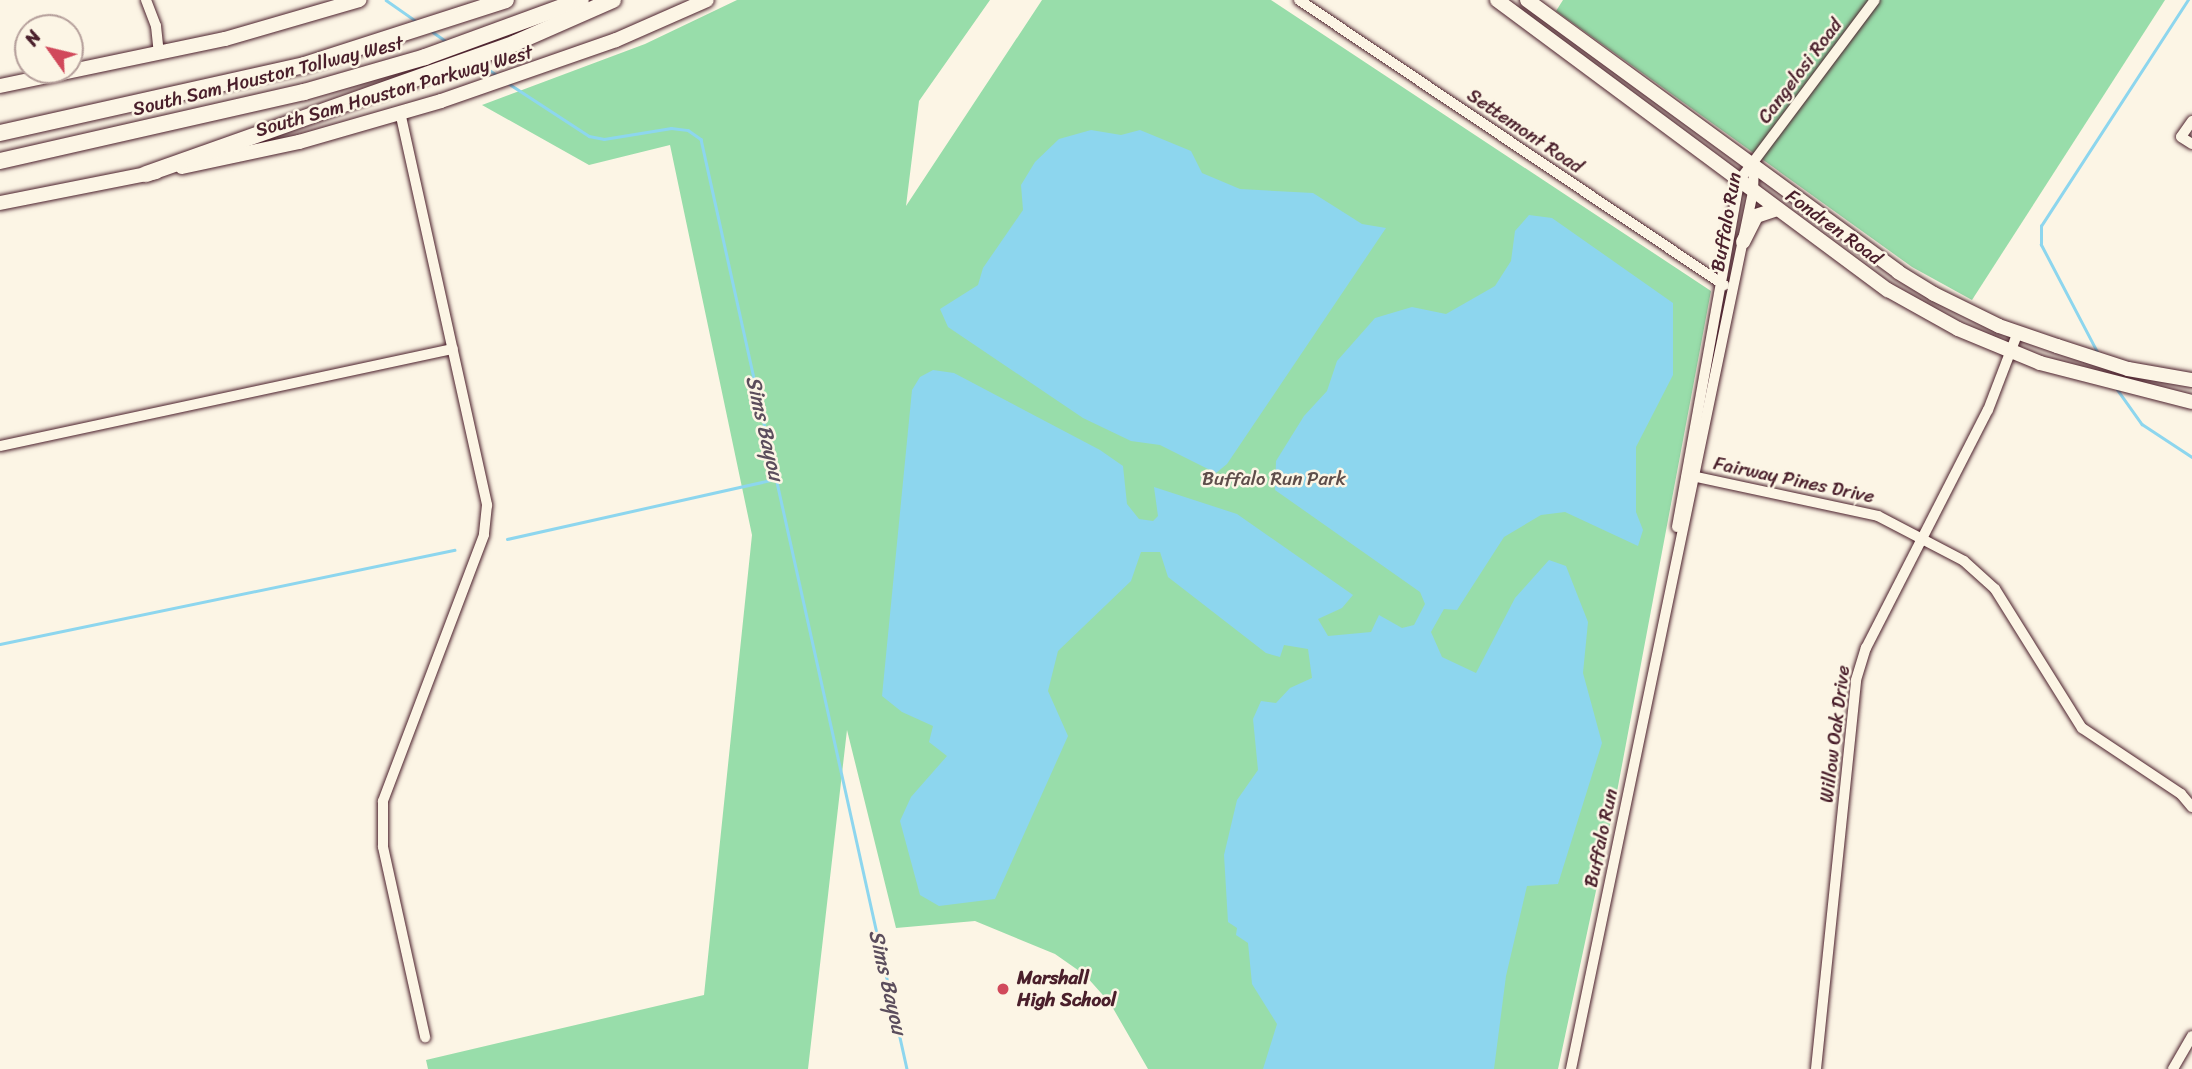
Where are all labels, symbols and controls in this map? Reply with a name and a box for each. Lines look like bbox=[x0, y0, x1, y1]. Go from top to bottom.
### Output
north arrow bbox=[14, 14, 84, 84]
street label: Cangelosi Road bbox=[1753, 14, 1847, 128]
text: N bbox=[15, 23, 50, 53]
street label: South Sam Houston Tollway West bbox=[130, 31, 406, 121]
street label: South Sam Houston Parkway West bbox=[252, 40, 536, 142]
street label: Settemont Road bbox=[1463, 84, 1587, 178]
street label: Buffalo Run bbox=[1706, 171, 1746, 273]
street label: Fondren Road bbox=[1781, 184, 1887, 270]
water label: Sims Bayou bbox=[741, 373, 789, 483]
street label: Fairway Pines Drive bbox=[1712, 452, 1876, 508]
park label: Buffalo Run Park bbox=[1202, 468, 1346, 490]
street label: Willow Oak Drive bbox=[1815, 664, 1855, 804]
street label: Buffalo Run bbox=[1579, 787, 1623, 889]
water label: Sims Bayou bbox=[864, 927, 912, 1037]
place label: Marshall High School bbox=[1017, 967, 1116, 1011]
marker: Marshall High School bbox=[995, 981, 1011, 997]

